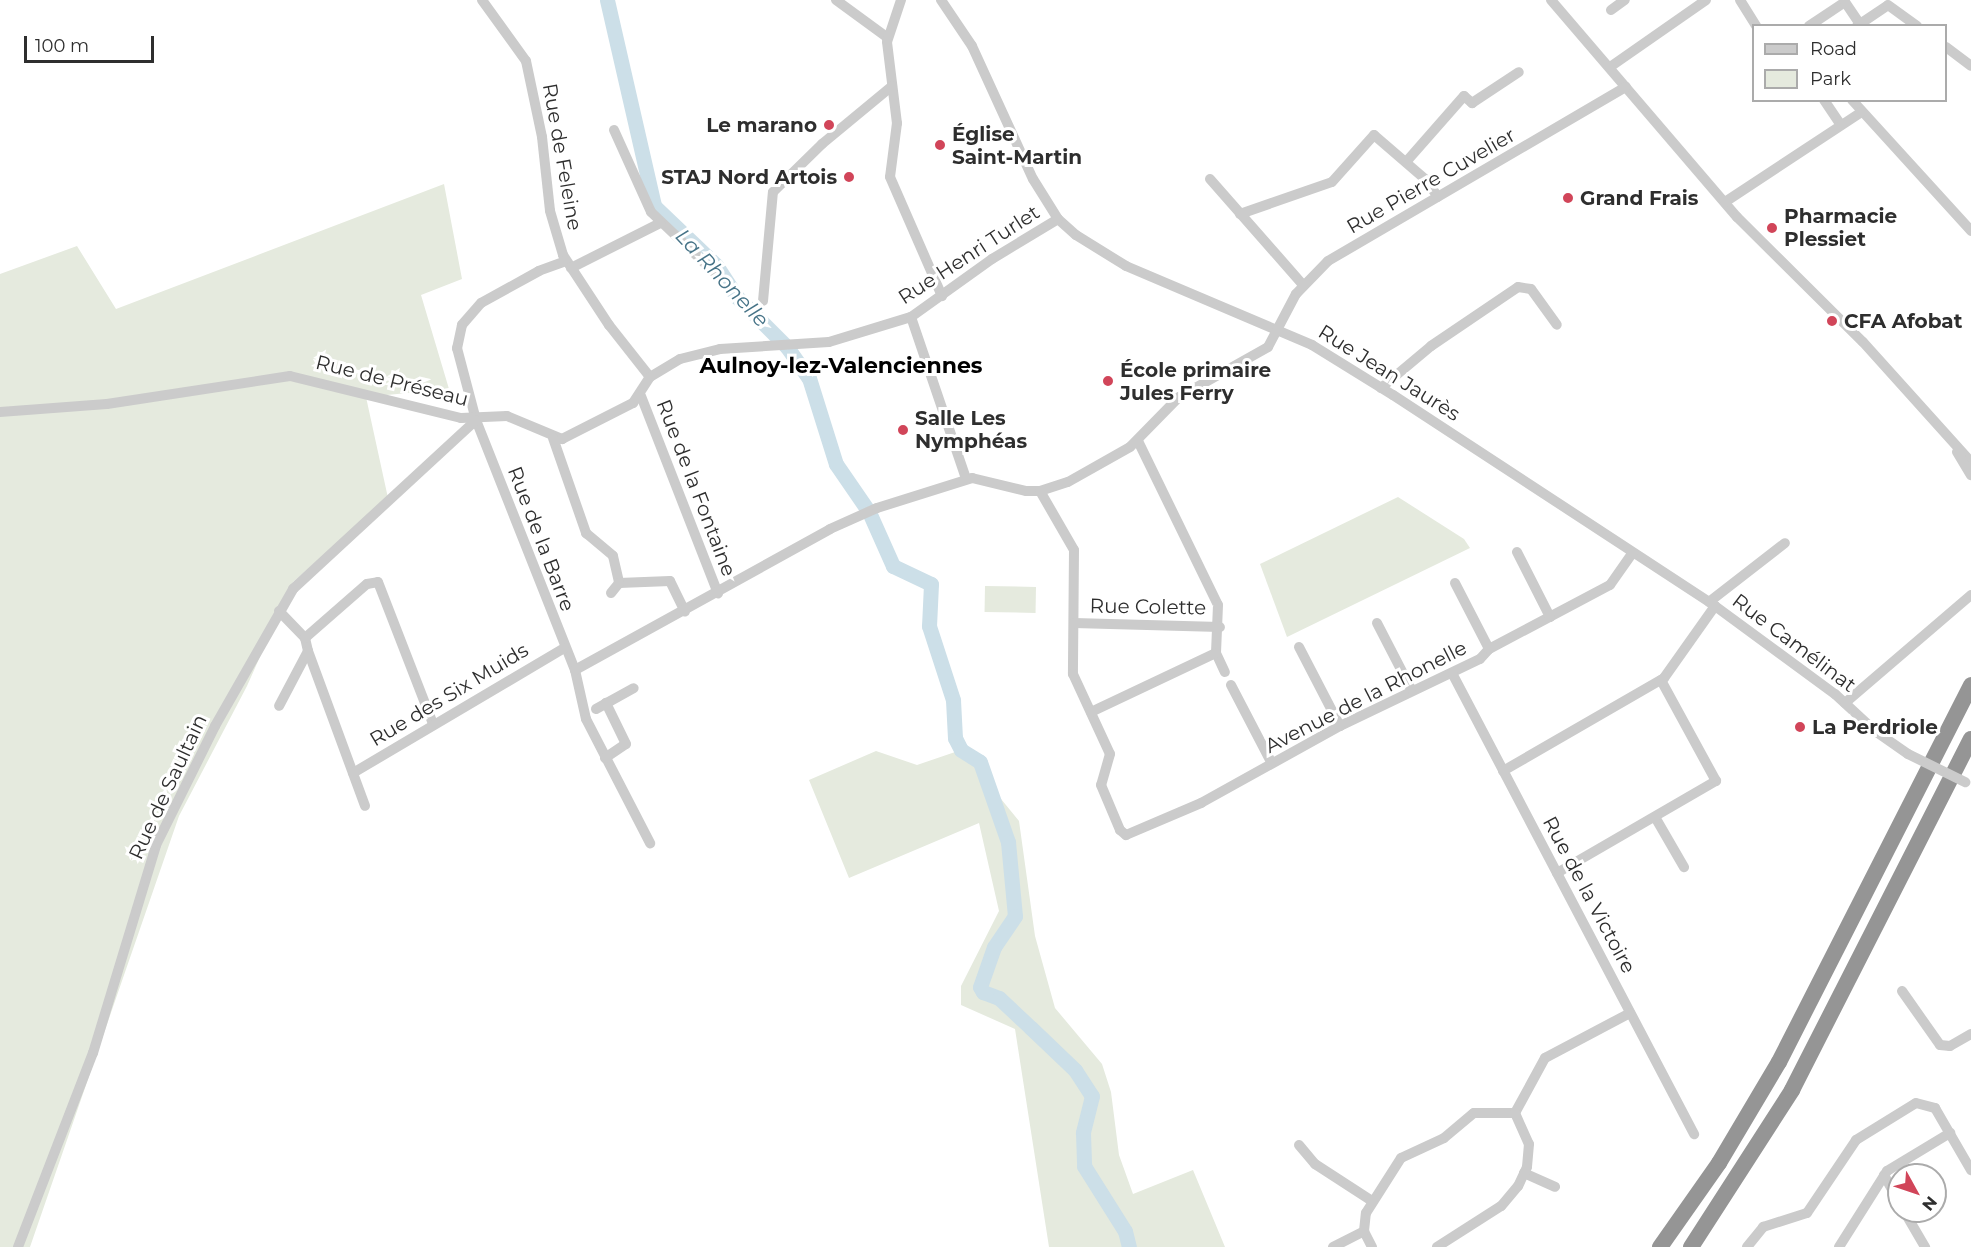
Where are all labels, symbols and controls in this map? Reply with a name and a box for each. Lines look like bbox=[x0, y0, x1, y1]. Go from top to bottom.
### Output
scale bar bbox=[27, 24, 158, 62]
legend bbox=[1752, 24, 1947, 102]
text: 100 m bbox=[35, 35, 89, 57]
text: Road bbox=[1810, 38, 1857, 60]
text: Park bbox=[1810, 68, 1851, 90]
street label: Rue de Feleine bbox=[537, 82, 587, 232]
place label: Le marano bbox=[706, 113, 817, 137]
marker: Le marano bbox=[822, 118, 836, 132]
place label: Église Saint-Martin bbox=[952, 122, 1082, 169]
street label: Rue Pierre Cuvelier bbox=[1342, 123, 1520, 239]
marker: Église Saint-Martin bbox=[933, 138, 947, 152]
place label: STAJ Nord Artois bbox=[661, 165, 837, 189]
marker: STAJ Nord Artois bbox=[842, 170, 856, 184]
place label: Grand Frais bbox=[1580, 186, 1698, 210]
marker: Grand Frais bbox=[1561, 191, 1575, 205]
street label: Rue Henri Turlet bbox=[894, 200, 1044, 310]
place label: Pharmacie Plessiet bbox=[1784, 204, 1897, 251]
marker: Pharmacie Plessiet bbox=[1765, 221, 1779, 235]
water label: La Rhonelle bbox=[670, 224, 774, 332]
place label: CFA Afobat bbox=[1844, 309, 1962, 333]
marker: CFA Afobat bbox=[1825, 314, 1839, 328]
street label: Rue Jean Jaurès bbox=[1314, 320, 1464, 426]
street label: Rue de Préseau bbox=[313, 350, 471, 412]
district label: Aulnoy-lez-Valenciennes bbox=[699, 353, 983, 379]
place label: École primaire Jules Ferry bbox=[1120, 358, 1271, 405]
marker: École primaire Jules Ferry bbox=[1101, 374, 1115, 388]
street label: Rue de la Fontaine bbox=[651, 396, 741, 580]
place label: Salle Les Nymphéas bbox=[915, 406, 1027, 453]
marker: Salle Les Nymphéas bbox=[896, 423, 910, 437]
street label: Rue de la Barre bbox=[502, 463, 580, 615]
street label: Rue Camélinat bbox=[1727, 589, 1861, 697]
street label: Rue Colette bbox=[1089, 594, 1207, 620]
street label: Avenue de la Rhonelle bbox=[1261, 636, 1471, 758]
street label: Rue des Six Muids bbox=[365, 638, 533, 752]
street label: Rue de Saultain bbox=[124, 711, 212, 863]
place label: La Perdriole bbox=[1812, 715, 1938, 739]
marker: La Perdriole bbox=[1793, 720, 1807, 734]
street label: Rue de la Victoire bbox=[1537, 812, 1641, 978]
north arrow bbox=[1887, 1163, 1947, 1223]
text: N bbox=[1918, 1193, 1941, 1215]

